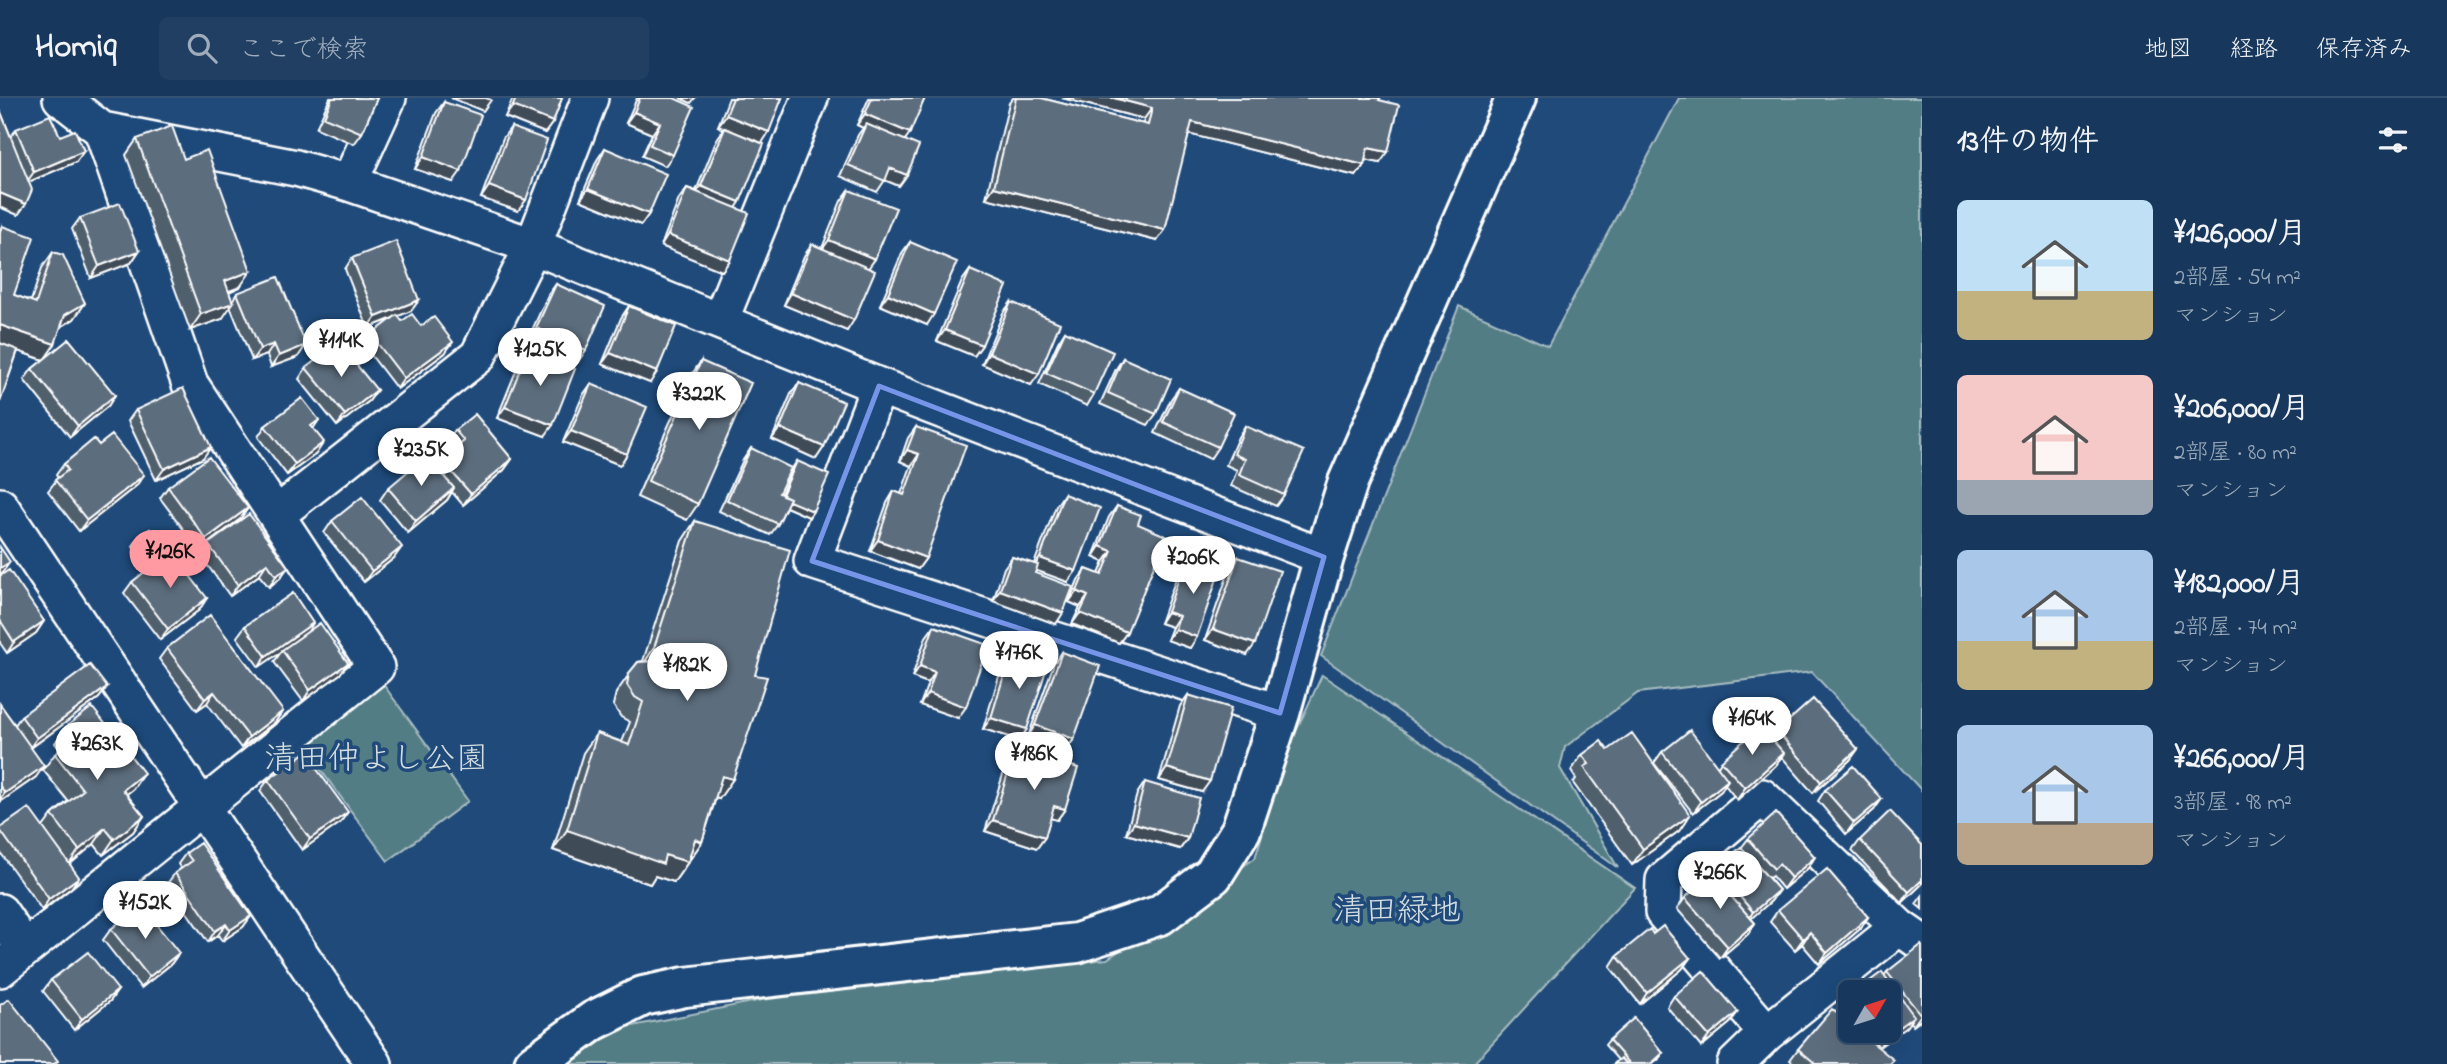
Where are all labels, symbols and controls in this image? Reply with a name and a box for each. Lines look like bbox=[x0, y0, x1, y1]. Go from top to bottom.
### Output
search box bbox=[159, 17, 649, 80]
text: Homiq bbox=[35, 24, 117, 72]
icon: search bbox=[183, 29, 221, 67]
text: ここで検索 bbox=[239, 32, 369, 70]
text: 地図 bbox=[2144, 33, 2192, 68]
text: 経路 bbox=[2230, 33, 2278, 68]
text: 保存済み bbox=[2316, 33, 2412, 68]
text: 13件の物件 bbox=[1957, 121, 2099, 165]
icon: filters bbox=[2374, 121, 2412, 159]
text: ¥126,000/月 bbox=[2174, 213, 2307, 257]
icon: home bbox=[2013, 228, 2097, 312]
text: 2部屋 · 54 m² bbox=[2174, 262, 2301, 295]
text: マンション bbox=[2174, 300, 2288, 333]
pin: ¥114K bbox=[292, 320, 390, 379]
text: ¥114K bbox=[319, 325, 363, 358]
pin: ¥125K bbox=[491, 328, 589, 388]
text: ¥125K bbox=[514, 334, 566, 367]
pin: ¥322K bbox=[650, 372, 748, 432]
text: ¥322K bbox=[673, 378, 725, 411]
text: ¥206,000/月 bbox=[2174, 388, 2310, 432]
icon: home bbox=[2013, 403, 2097, 487]
pin: ¥235K bbox=[372, 428, 470, 488]
text: ¥235K bbox=[394, 434, 448, 467]
text: 2部屋 · 80 m² bbox=[2174, 437, 2297, 470]
text: マンション bbox=[2174, 475, 2288, 508]
pin: ¥126K bbox=[121, 531, 219, 590]
text: ¥126K bbox=[146, 536, 195, 569]
pin: ¥206K bbox=[1144, 536, 1242, 596]
text: ¥206K bbox=[1167, 542, 1219, 575]
text: ¥182,000/月 bbox=[2174, 563, 2305, 607]
icon: home bbox=[2013, 578, 2097, 662]
text: 2部屋 · 74 m² bbox=[2174, 612, 2297, 645]
pin: ¥176K bbox=[970, 632, 1068, 691]
text: ¥176K bbox=[995, 637, 1043, 670]
pin: ¥182K bbox=[638, 644, 736, 703]
text: ¥182K bbox=[663, 649, 711, 682]
text: マンション bbox=[2174, 650, 2288, 683]
pin: ¥164K bbox=[1703, 698, 1801, 757]
text: ¥164K bbox=[1728, 703, 1776, 736]
pin: ¥263K bbox=[48, 722, 146, 782]
text: ¥263K bbox=[71, 728, 123, 761]
pin: ¥186K bbox=[985, 732, 1083, 792]
park label: 清田仲よし公園 bbox=[264, 737, 488, 784]
text: ¥186K bbox=[1011, 738, 1057, 771]
text: ¥266,000/月 bbox=[2174, 738, 2310, 782]
icon: home bbox=[2013, 753, 2097, 837]
text: 3部屋 · 98 m² bbox=[2174, 787, 2292, 820]
text: マンション bbox=[2174, 825, 2288, 858]
pin: ¥266K bbox=[1671, 852, 1769, 911]
text: ¥266K bbox=[1694, 857, 1746, 890]
pin: ¥152K bbox=[96, 882, 194, 941]
text: ¥152K bbox=[119, 887, 171, 920]
park label: 清田緑地 bbox=[1333, 889, 1461, 936]
north arrow bbox=[1838, 980, 1900, 1043]
map controls bbox=[1838, 980, 1901, 1043]

